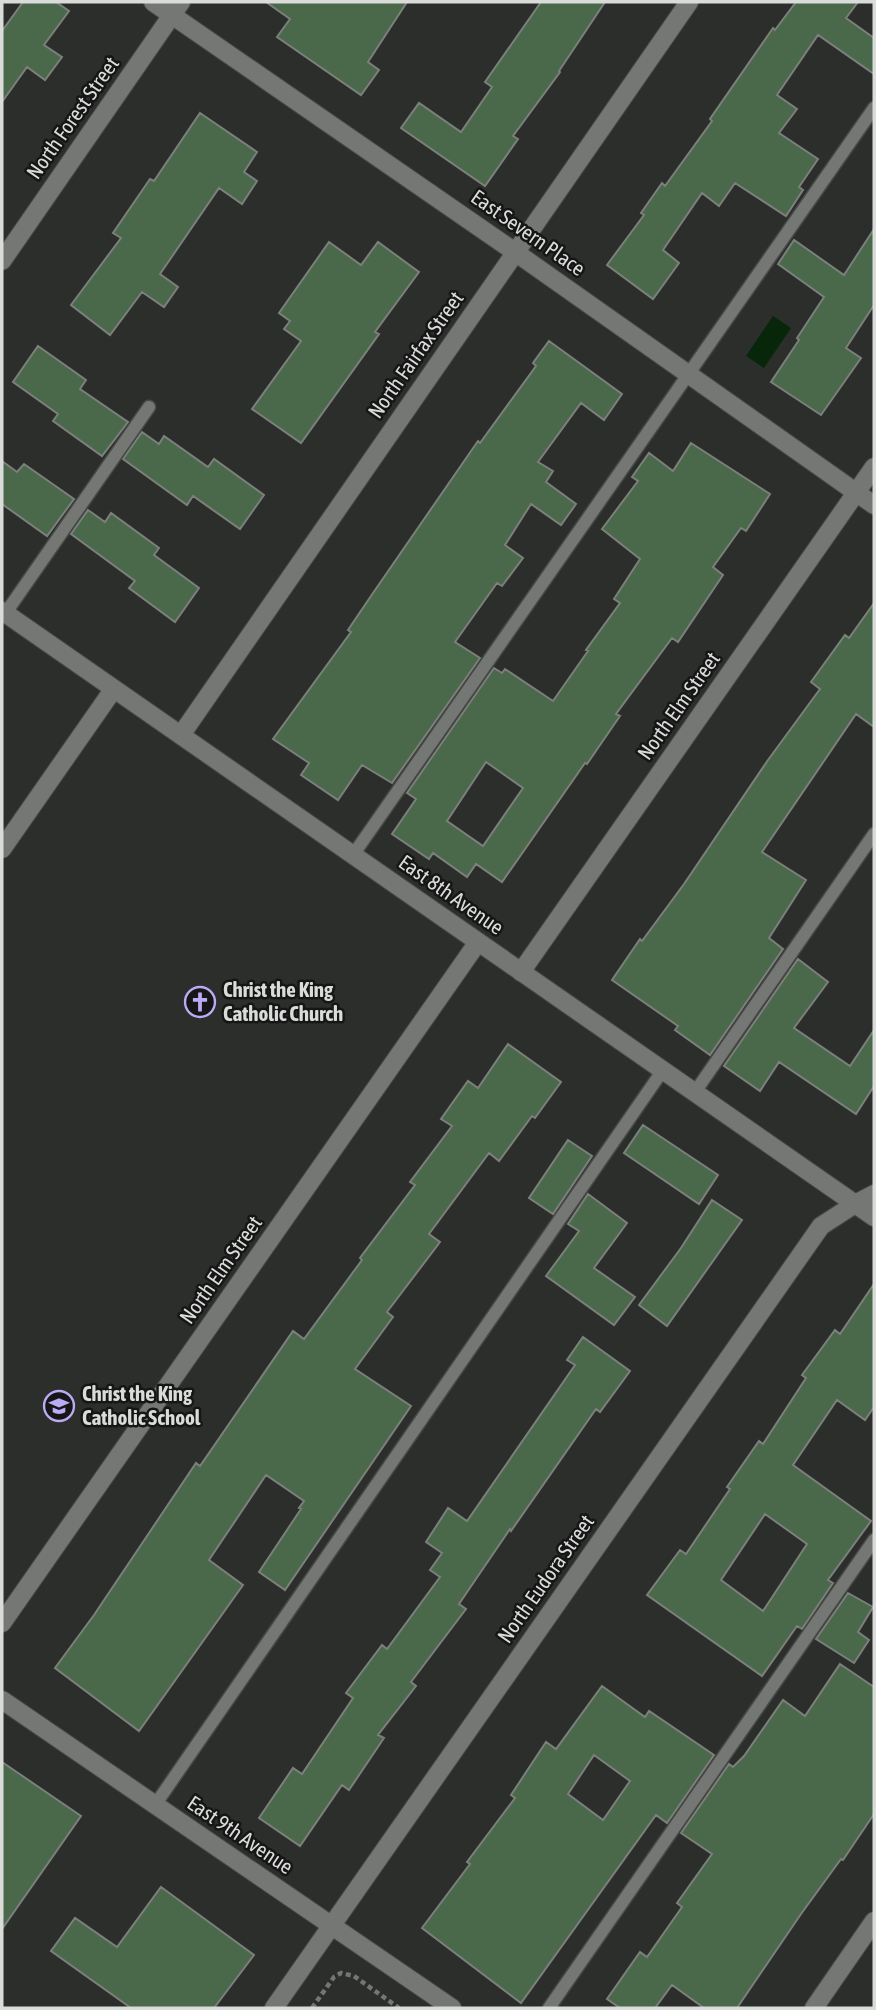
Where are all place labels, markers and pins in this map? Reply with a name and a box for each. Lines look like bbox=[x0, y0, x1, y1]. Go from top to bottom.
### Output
place label: Christ the King Catholic Church bbox=[223, 977, 343, 1025]
church icon: Christ the King Catholic Church bbox=[183, 985, 217, 1019]
place label: Christ the King Catholic School bbox=[82, 1381, 201, 1429]
school or university icon: Christ the King Catholic School bbox=[42, 1389, 76, 1423]

